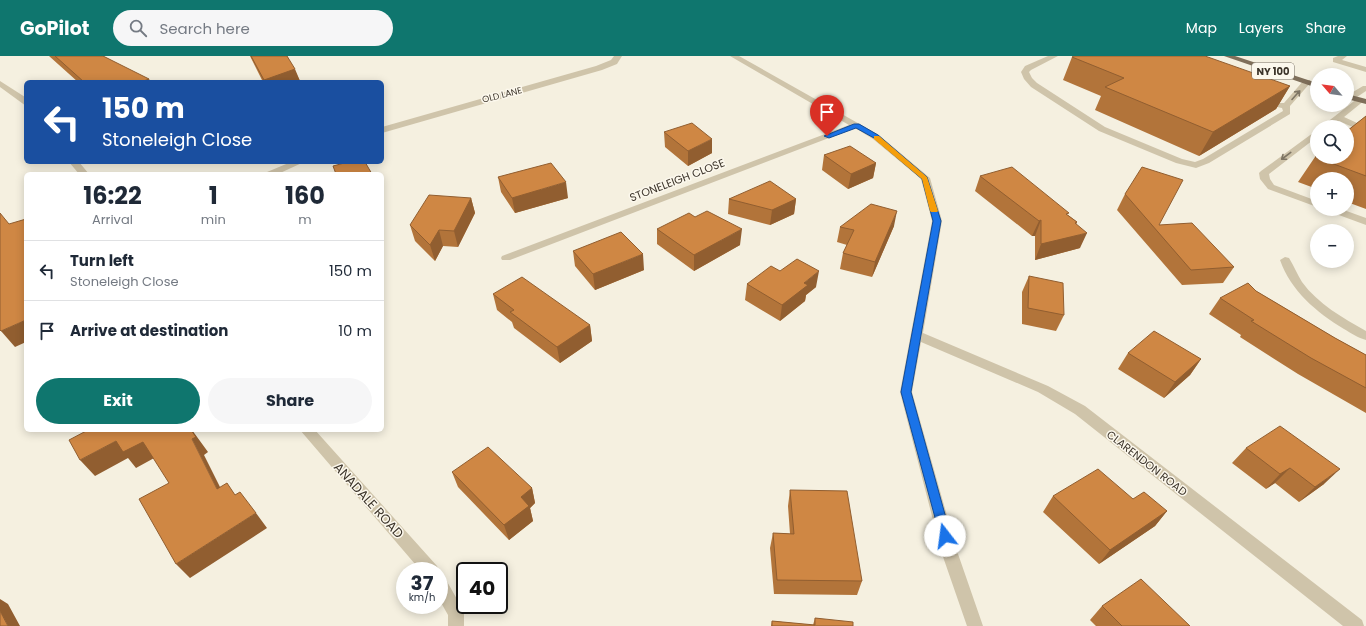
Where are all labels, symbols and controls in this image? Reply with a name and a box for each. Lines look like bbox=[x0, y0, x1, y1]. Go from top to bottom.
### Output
search box bbox=[113, 10, 393, 46]
text: GoPilot bbox=[20, 15, 89, 42]
icon: search bbox=[127, 17, 149, 39]
text: Search here bbox=[159, 18, 250, 39]
text: Map bbox=[1186, 18, 1217, 38]
text: Layers bbox=[1239, 18, 1283, 38]
text: Share bbox=[1305, 18, 1346, 38]
road number: NY 100 bbox=[1252, 63, 1294, 79]
north arrow bbox=[1310, 68, 1354, 112]
map controls bbox=[1310, 68, 1354, 268]
street label: OLD LANE bbox=[481, 84, 524, 106]
text: 150 m bbox=[102, 89, 185, 128]
one-way arrow bbox=[1292, 89, 1301, 100]
pin bbox=[810, 95, 844, 136]
icon: left bbox=[36, 96, 88, 148]
icon: arrive bbox=[816, 101, 838, 123]
button: search bbox=[1310, 120, 1354, 164]
text: Stoneleigh Close bbox=[102, 127, 252, 152]
one-way arrow bbox=[1280, 152, 1291, 160]
street label: STONELEIGH CLOSE bbox=[627, 154, 727, 206]
button: + bbox=[1310, 172, 1354, 216]
text: 16:22 bbox=[83, 179, 142, 212]
text: 1 bbox=[209, 179, 218, 212]
text: 160 bbox=[285, 179, 325, 212]
text: Arrival bbox=[92, 210, 133, 229]
text: min bbox=[201, 210, 226, 229]
text: m bbox=[298, 210, 312, 229]
button: − bbox=[1310, 224, 1354, 268]
text: Turn left bbox=[70, 250, 134, 271]
icon: left bbox=[36, 260, 58, 282]
text: 150 m bbox=[329, 260, 372, 281]
text: Stoneleigh Close bbox=[70, 272, 179, 291]
icon: arrive bbox=[36, 320, 58, 342]
text: Arrive at destination bbox=[70, 320, 228, 341]
text: 10 m bbox=[338, 320, 372, 341]
button: Exit bbox=[36, 378, 200, 424]
button: Share bbox=[208, 378, 372, 424]
street label: CLARENDON ROAD bbox=[1103, 426, 1191, 500]
street label: ANADALE ROAD bbox=[329, 458, 408, 543]
position arrow bbox=[924, 515, 966, 557]
speed limit sign: 40 bbox=[456, 562, 508, 614]
text: 37 bbox=[411, 569, 433, 597]
text: km/h bbox=[409, 590, 435, 605]

